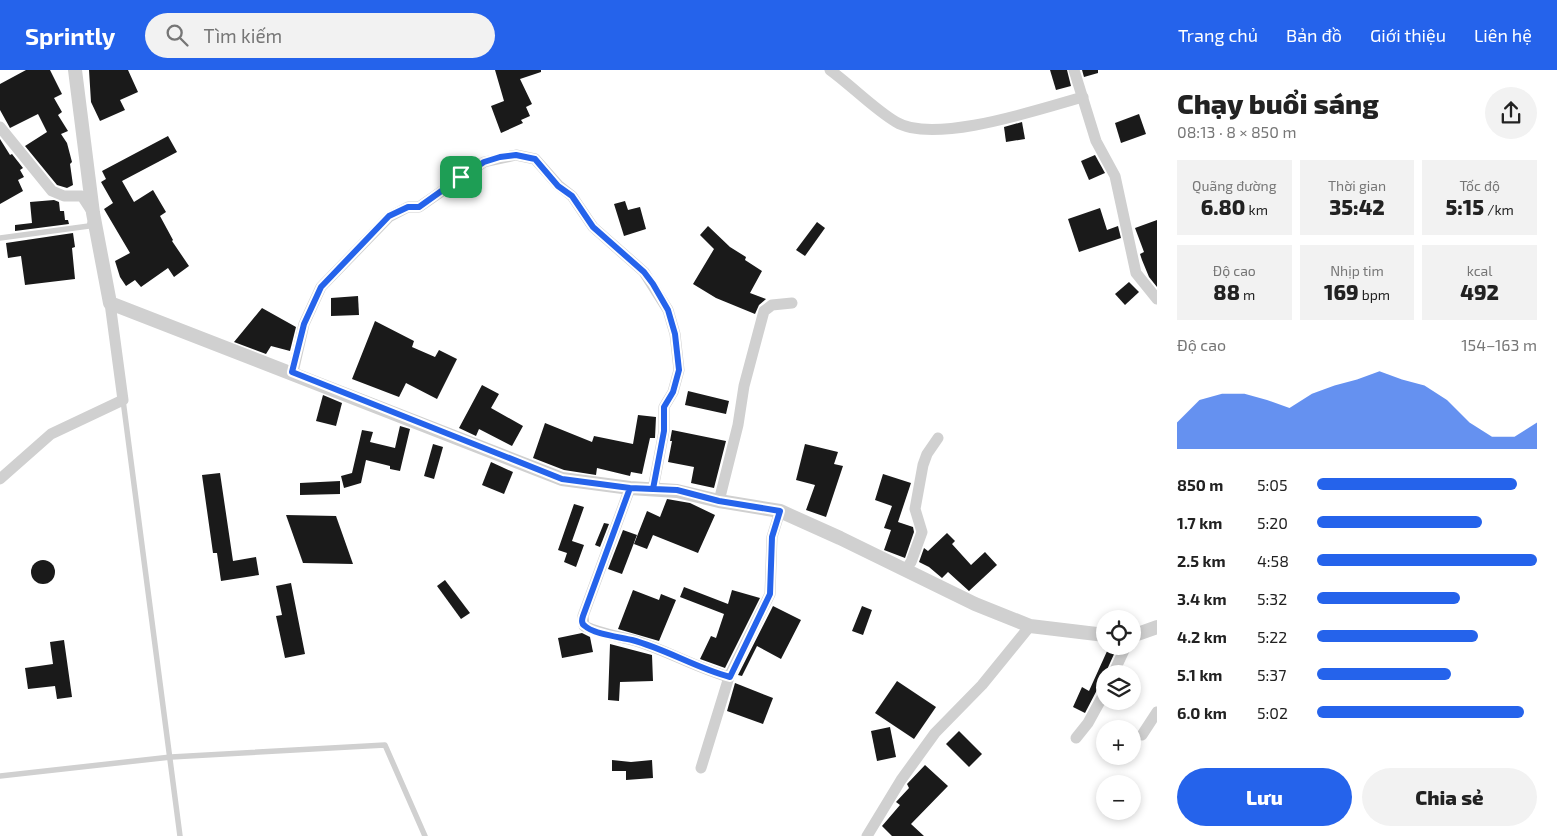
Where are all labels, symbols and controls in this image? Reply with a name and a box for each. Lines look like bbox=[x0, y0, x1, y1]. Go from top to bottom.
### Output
search box bbox=[145, 13, 495, 58]
text: Sprintly bbox=[25, 21, 115, 50]
icon: search bbox=[163, 21, 191, 49]
text: Tìm kiếm bbox=[203, 24, 282, 47]
text: Trang chủ bbox=[1178, 24, 1258, 46]
text: Bản đồ bbox=[1286, 24, 1342, 46]
text: Giới thiệu bbox=[1370, 24, 1446, 46]
text: Liên hệ bbox=[1474, 24, 1532, 46]
text: Chạy buổi sáng bbox=[1177, 86, 1379, 120]
button: share bbox=[1485, 87, 1537, 139]
text: 08:13 · 8 × 850 m bbox=[1177, 122, 1296, 141]
pin bbox=[440, 156, 482, 198]
icon: arrive bbox=[447, 163, 475, 191]
text: Quãng đường bbox=[1192, 177, 1277, 194]
text: Thời gian bbox=[1328, 177, 1386, 194]
text: Tốc độ bbox=[1459, 177, 1500, 194]
text: 6.80 bbox=[1201, 194, 1245, 219]
text: 35:42 bbox=[1329, 194, 1385, 219]
text: 5:15 bbox=[1445, 194, 1484, 219]
text: km bbox=[1245, 201, 1268, 218]
text: /km bbox=[1484, 201, 1514, 218]
text: Độ cao bbox=[1213, 262, 1256, 279]
text: Nhịp tim bbox=[1330, 262, 1384, 279]
text: kcal bbox=[1467, 262, 1492, 279]
text: 88 bbox=[1213, 279, 1240, 304]
text: 169 bbox=[1324, 279, 1359, 304]
text: 492 bbox=[1460, 279, 1499, 304]
text: m bbox=[1240, 286, 1255, 303]
text: bpm bbox=[1359, 286, 1390, 303]
text: Độ cao bbox=[1177, 335, 1226, 354]
text: 154–163 m bbox=[1461, 335, 1537, 354]
text: 850 m bbox=[1177, 475, 1223, 494]
text: 5:05 bbox=[1257, 475, 1288, 494]
text: 1.7 km bbox=[1177, 513, 1222, 532]
text: 5:20 bbox=[1257, 513, 1288, 532]
text: 2.5 km bbox=[1177, 551, 1226, 570]
text: 4:58 bbox=[1257, 551, 1289, 570]
text: 3.4 km bbox=[1177, 589, 1227, 608]
text: 5:32 bbox=[1257, 589, 1287, 608]
map controls bbox=[1096, 610, 1141, 820]
button: locate bbox=[1096, 610, 1141, 655]
text: 4.2 km bbox=[1177, 627, 1227, 646]
text: 5:22 bbox=[1257, 627, 1287, 646]
button: layers bbox=[1096, 665, 1141, 710]
text: 5.1 km bbox=[1177, 665, 1222, 684]
text: 5:37 bbox=[1257, 665, 1286, 684]
text: 6.0 km bbox=[1177, 703, 1227, 722]
text: 5:02 bbox=[1257, 703, 1288, 722]
button: + bbox=[1096, 720, 1141, 765]
button: Lưu bbox=[1177, 768, 1352, 826]
button: Chia sẻ bbox=[1362, 768, 1537, 826]
button: − bbox=[1096, 775, 1141, 820]

